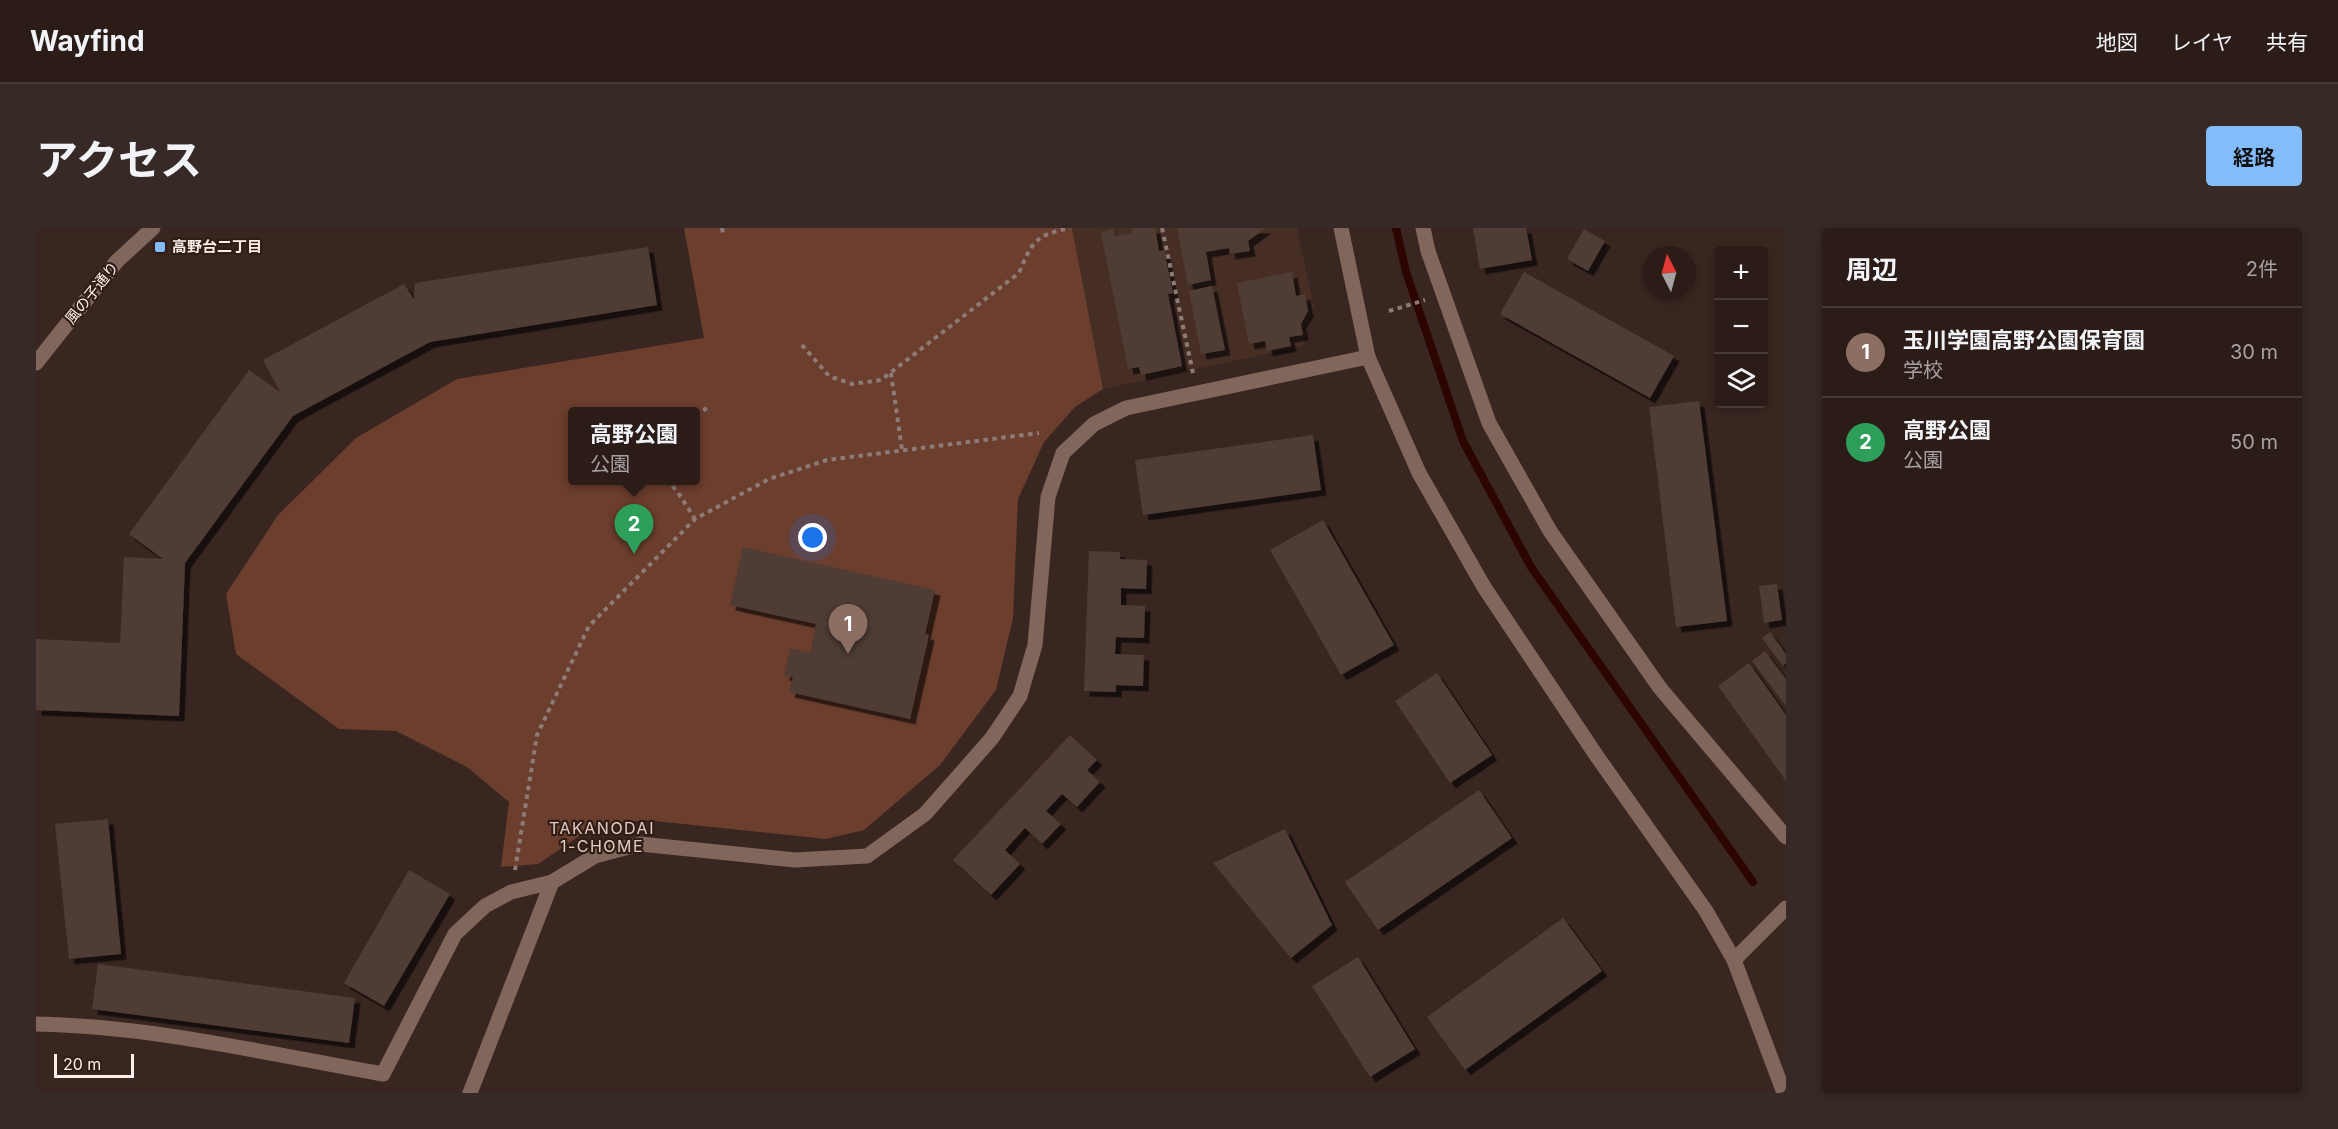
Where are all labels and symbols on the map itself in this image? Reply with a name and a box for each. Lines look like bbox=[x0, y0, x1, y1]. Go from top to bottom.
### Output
place label: 高野台二丁目 bbox=[172, 237, 262, 256]
marker: 高野台二丁目 bbox=[153, 240, 167, 254]
north arrow bbox=[1642, 246, 1696, 300]
street label: 風の子通り bbox=[61, 258, 123, 328]
pin: 2 bbox=[614, 504, 654, 554]
your location bbox=[798, 523, 827, 552]
pin: 1 bbox=[828, 604, 868, 654]
district label: TAKANODAI 1-CHOME bbox=[549, 818, 655, 856]
scale bar bbox=[54, 1051, 134, 1078]

